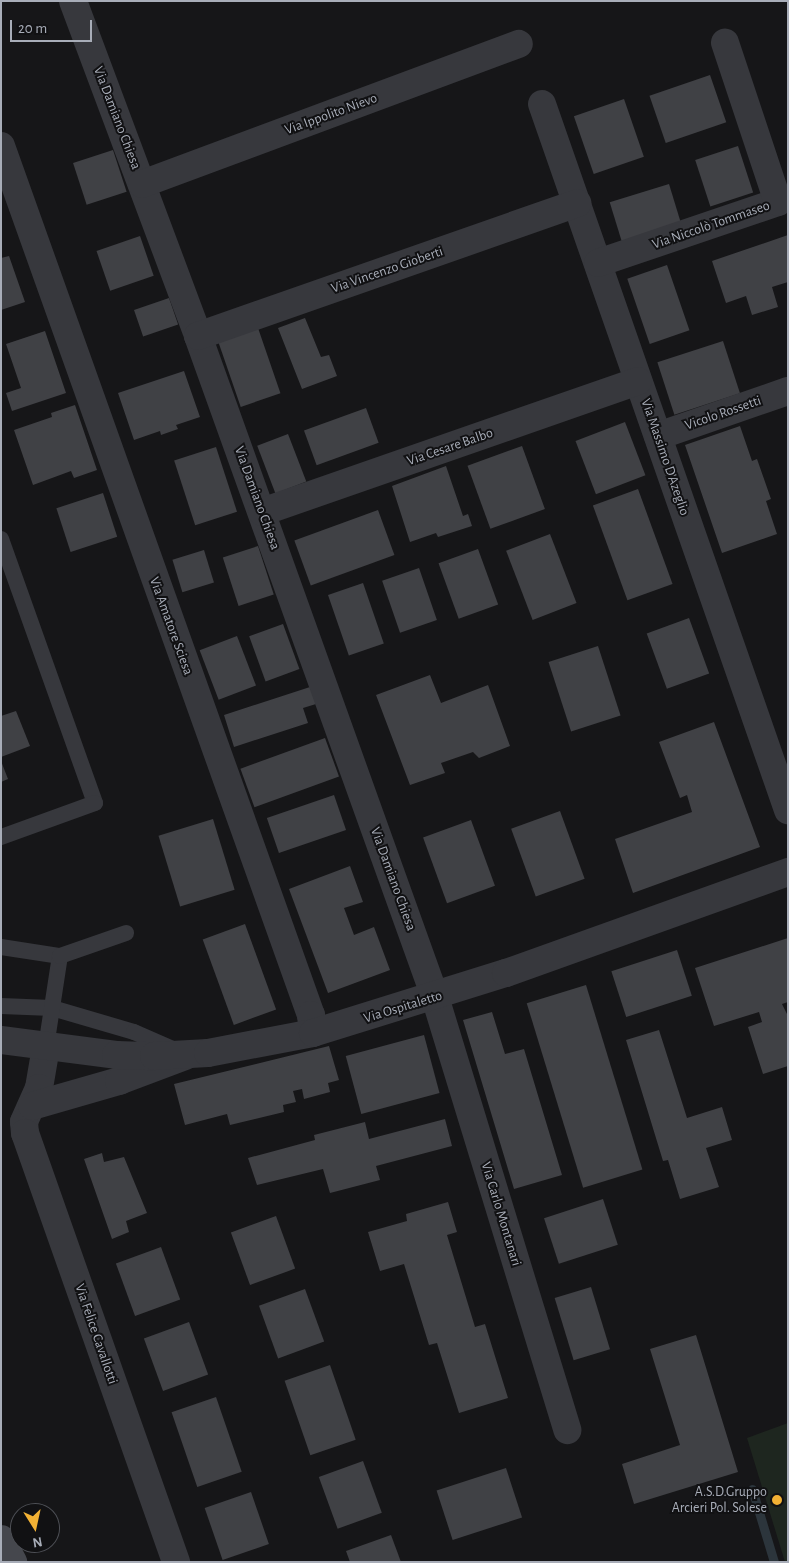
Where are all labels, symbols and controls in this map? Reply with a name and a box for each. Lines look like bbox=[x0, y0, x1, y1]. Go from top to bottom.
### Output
scale bar bbox=[12, 10, 95, 42]
text: 20 m bbox=[18, 21, 47, 36]
street label: Via Damiano Chiesa bbox=[90, 64, 144, 172]
street label: Via Ippolito Nievo bbox=[282, 89, 380, 139]
street label: Via Niccolò Tommaseo bbox=[650, 197, 772, 253]
street label: Via Vincenzo Gioberti bbox=[329, 243, 445, 297]
street label: Vicolo Rossetti bbox=[683, 392, 763, 434]
street label: Via Massimo D'Azeglio bbox=[637, 396, 693, 518]
street label: Via Cesare Balbo bbox=[405, 424, 495, 470]
street label: Via Damiano Chiesa bbox=[230, 444, 284, 552]
street label: Via Amatore Sciesa bbox=[145, 575, 197, 677]
street label: Via Damiano Chiesa bbox=[366, 825, 420, 933]
street label: Via Ospitaletto bbox=[362, 987, 444, 1027]
street label: Via Carlo Montanari bbox=[477, 1160, 525, 1268]
street label: Via Felice Cavallotti bbox=[71, 1282, 121, 1386]
place label: A.S.D.Gruppo Arcieri Pol. Solese bbox=[672, 1484, 767, 1516]
marker: A.S.D.Gruppo Arcieri Pol. Solese bbox=[771, 1494, 783, 1506]
north arrow bbox=[10, 1503, 60, 1553]
text: N bbox=[31, 1534, 43, 1550]

